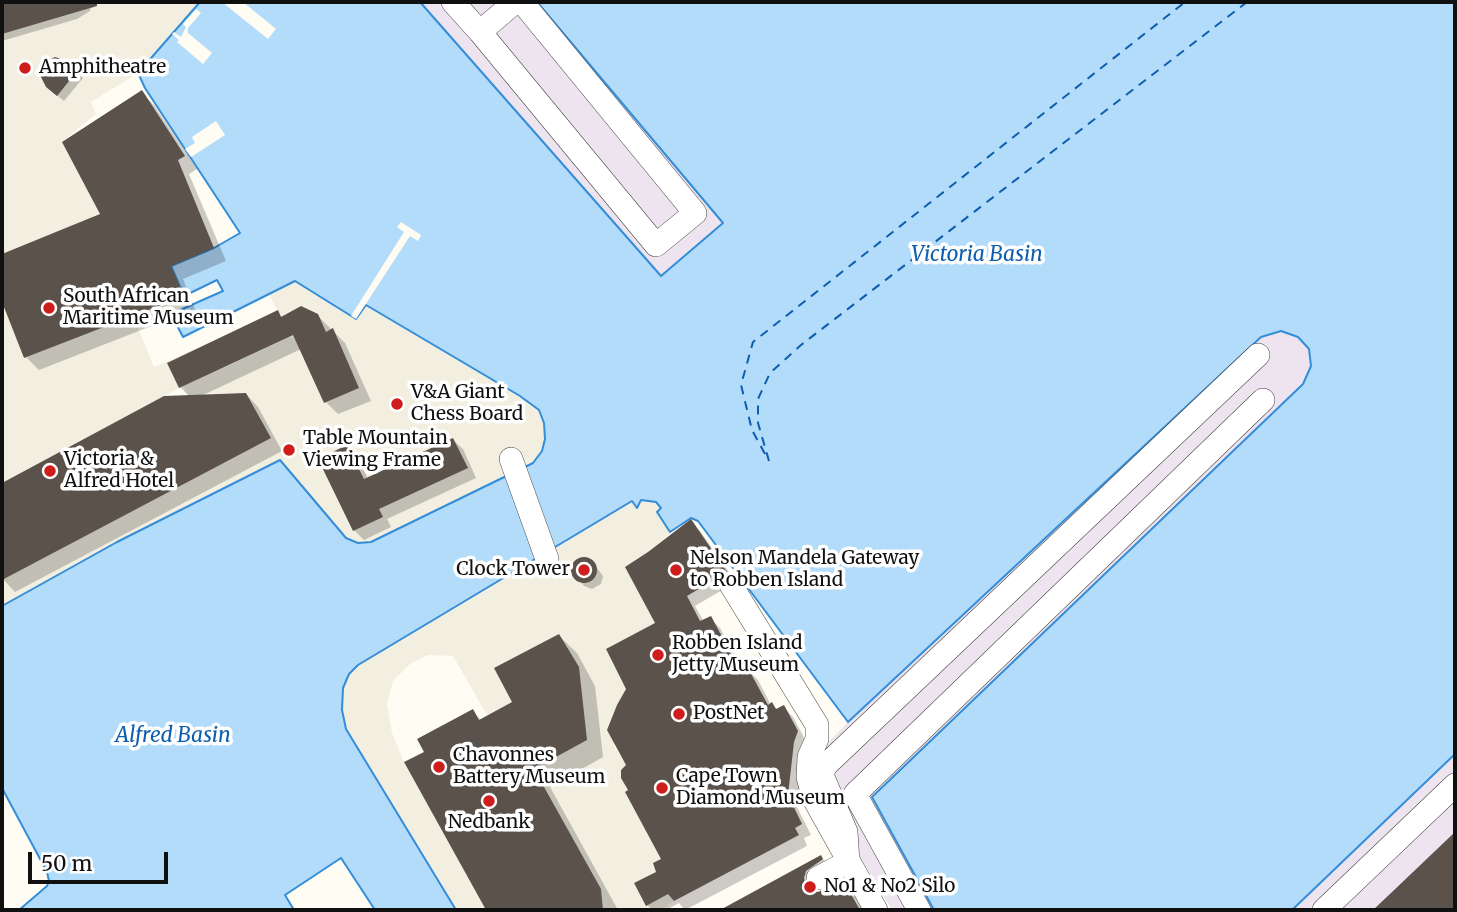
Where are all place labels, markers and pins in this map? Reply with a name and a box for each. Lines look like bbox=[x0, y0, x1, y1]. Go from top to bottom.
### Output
place label: Amphitheatre bbox=[39, 57, 166, 79]
marker: Amphitheatre bbox=[17, 60, 33, 76]
place label: South African Maritime Museum bbox=[63, 286, 234, 330]
marker: South African Maritime Museum bbox=[41, 300, 57, 316]
place label: V&A Giant Chess Board bbox=[411, 382, 523, 426]
marker: V&A Giant Chess Board bbox=[389, 396, 405, 412]
place label: Table Mountain Viewing Frame bbox=[303, 428, 448, 472]
marker: Table Mountain Viewing Frame bbox=[281, 442, 297, 458]
place label: Victoria & Alfred Hotel bbox=[64, 449, 174, 493]
marker: Victoria & Alfred Hotel bbox=[42, 463, 58, 479]
place label: Nelson Mandela Gateway to Robben Island bbox=[690, 548, 919, 592]
place label: Clock Tower bbox=[456, 559, 570, 581]
marker: Clock Tower bbox=[576, 562, 592, 578]
marker: Nelson Mandela Gateway to Robben Island bbox=[668, 562, 684, 578]
place label: Robben Island Jetty Museum bbox=[672, 633, 803, 677]
marker: Robben Island Jetty Museum bbox=[650, 647, 666, 663]
place label: PostNet bbox=[693, 703, 765, 725]
marker: PostNet bbox=[671, 706, 687, 722]
place label: Chavonnes Battery Museum bbox=[453, 745, 605, 789]
marker: Chavonnes Battery Museum bbox=[431, 759, 447, 775]
place label: Cape Town Diamond Museum bbox=[676, 766, 845, 810]
marker: Cape Town Diamond Museum bbox=[654, 780, 670, 796]
marker: Nedbank bbox=[481, 793, 497, 809]
place label: Nedbank bbox=[448, 812, 530, 834]
place label: No1 & No2 Silo bbox=[824, 876, 955, 898]
marker: No1 & No2 Silo bbox=[802, 879, 818, 895]

